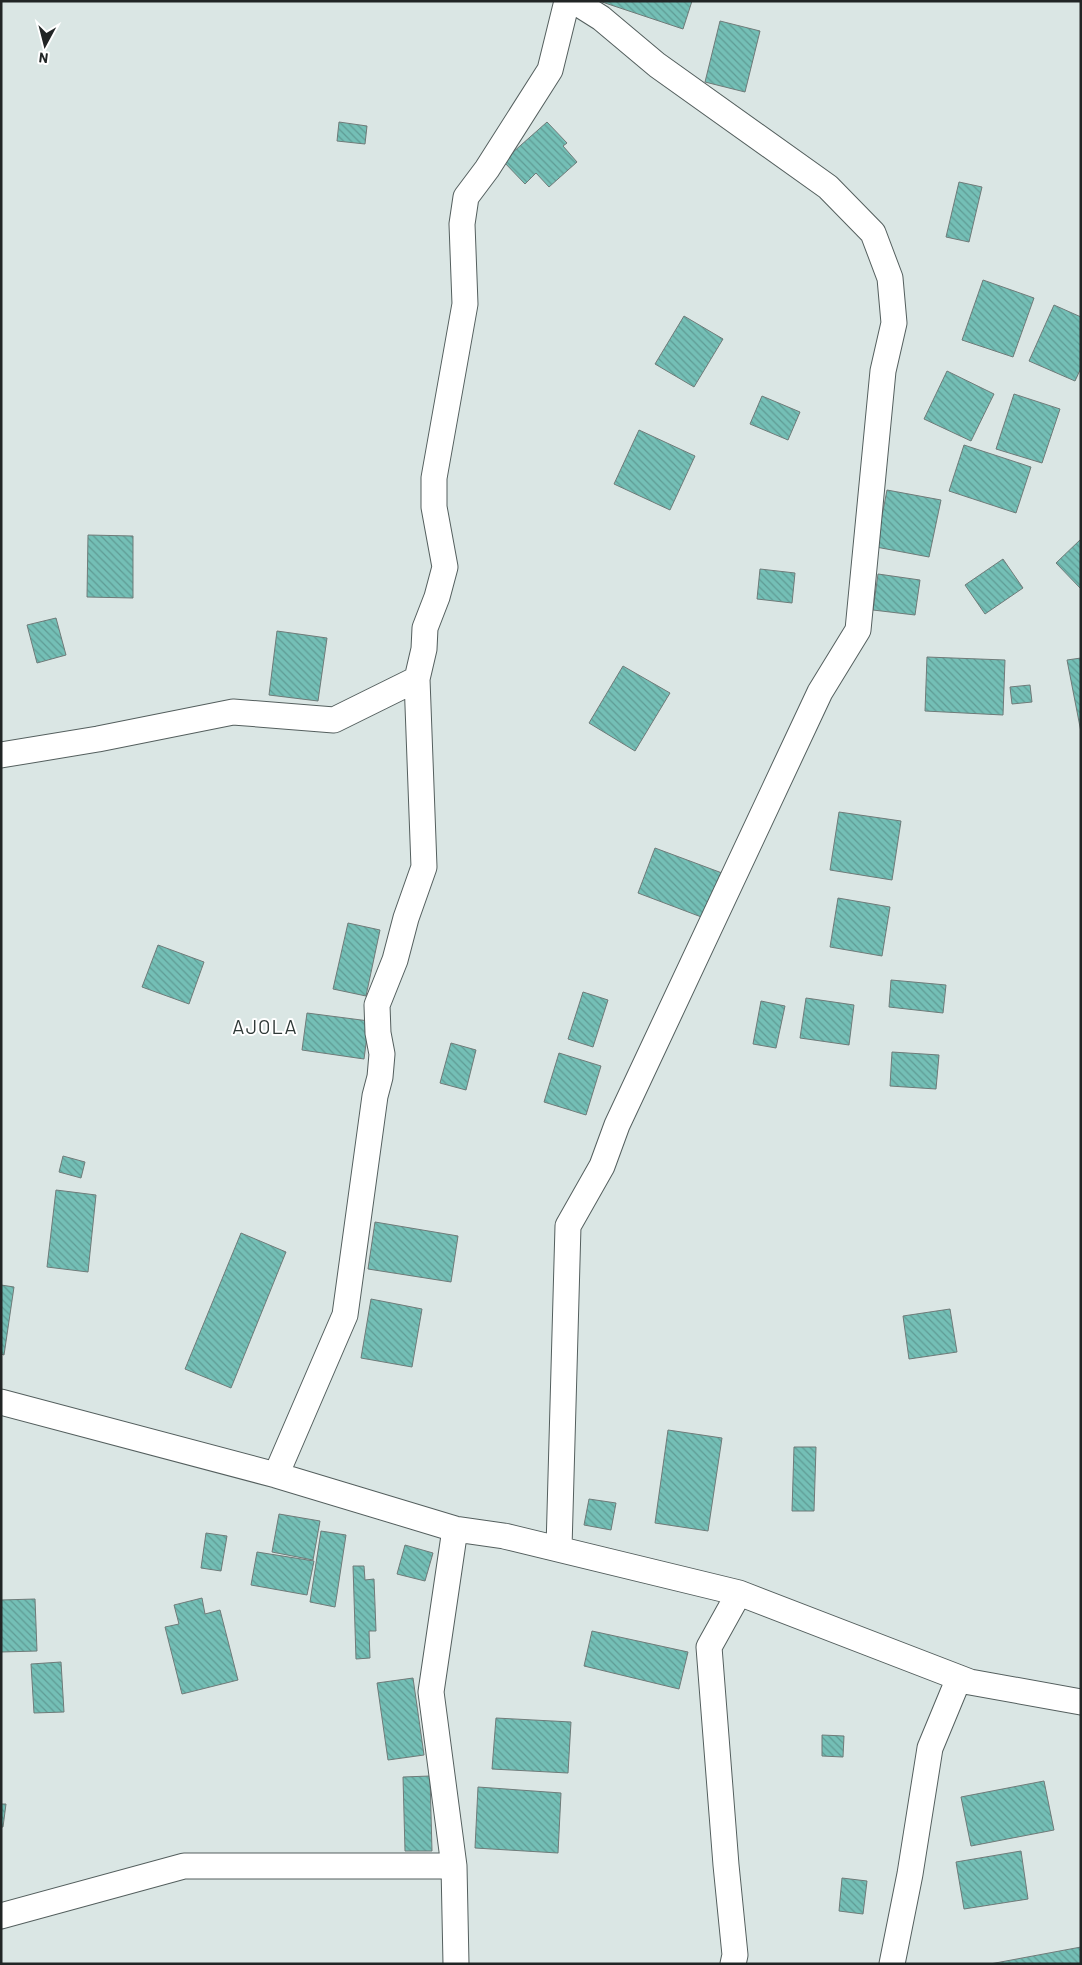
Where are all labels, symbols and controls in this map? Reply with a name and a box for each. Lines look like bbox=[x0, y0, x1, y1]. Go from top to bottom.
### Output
north arrow bbox=[20, 20, 70, 70]
text: N bbox=[38, 49, 49, 67]
district label: AJOLA bbox=[232, 1014, 298, 1038]

